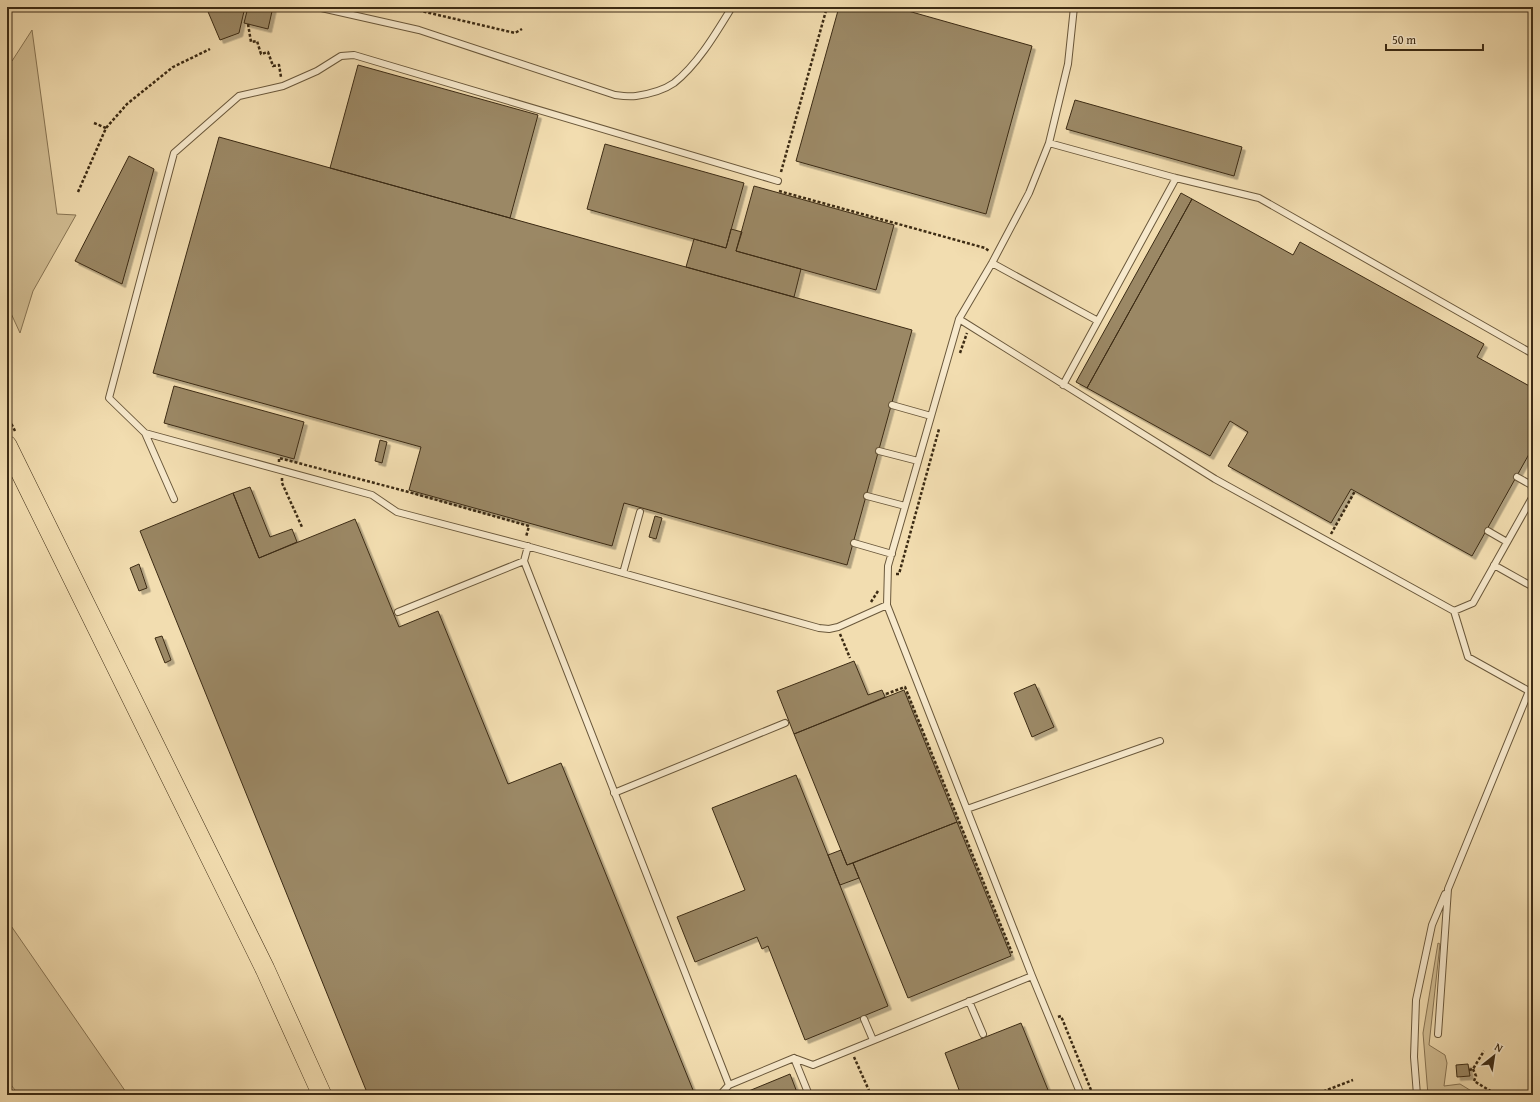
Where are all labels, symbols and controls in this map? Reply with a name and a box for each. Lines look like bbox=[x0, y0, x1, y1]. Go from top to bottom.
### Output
scale bar bbox=[1386, 26, 1483, 52]
text: 50 m bbox=[1392, 31, 1416, 48]
north arrow bbox=[1474, 1036, 1514, 1076]
text: N bbox=[1492, 1039, 1507, 1056]

